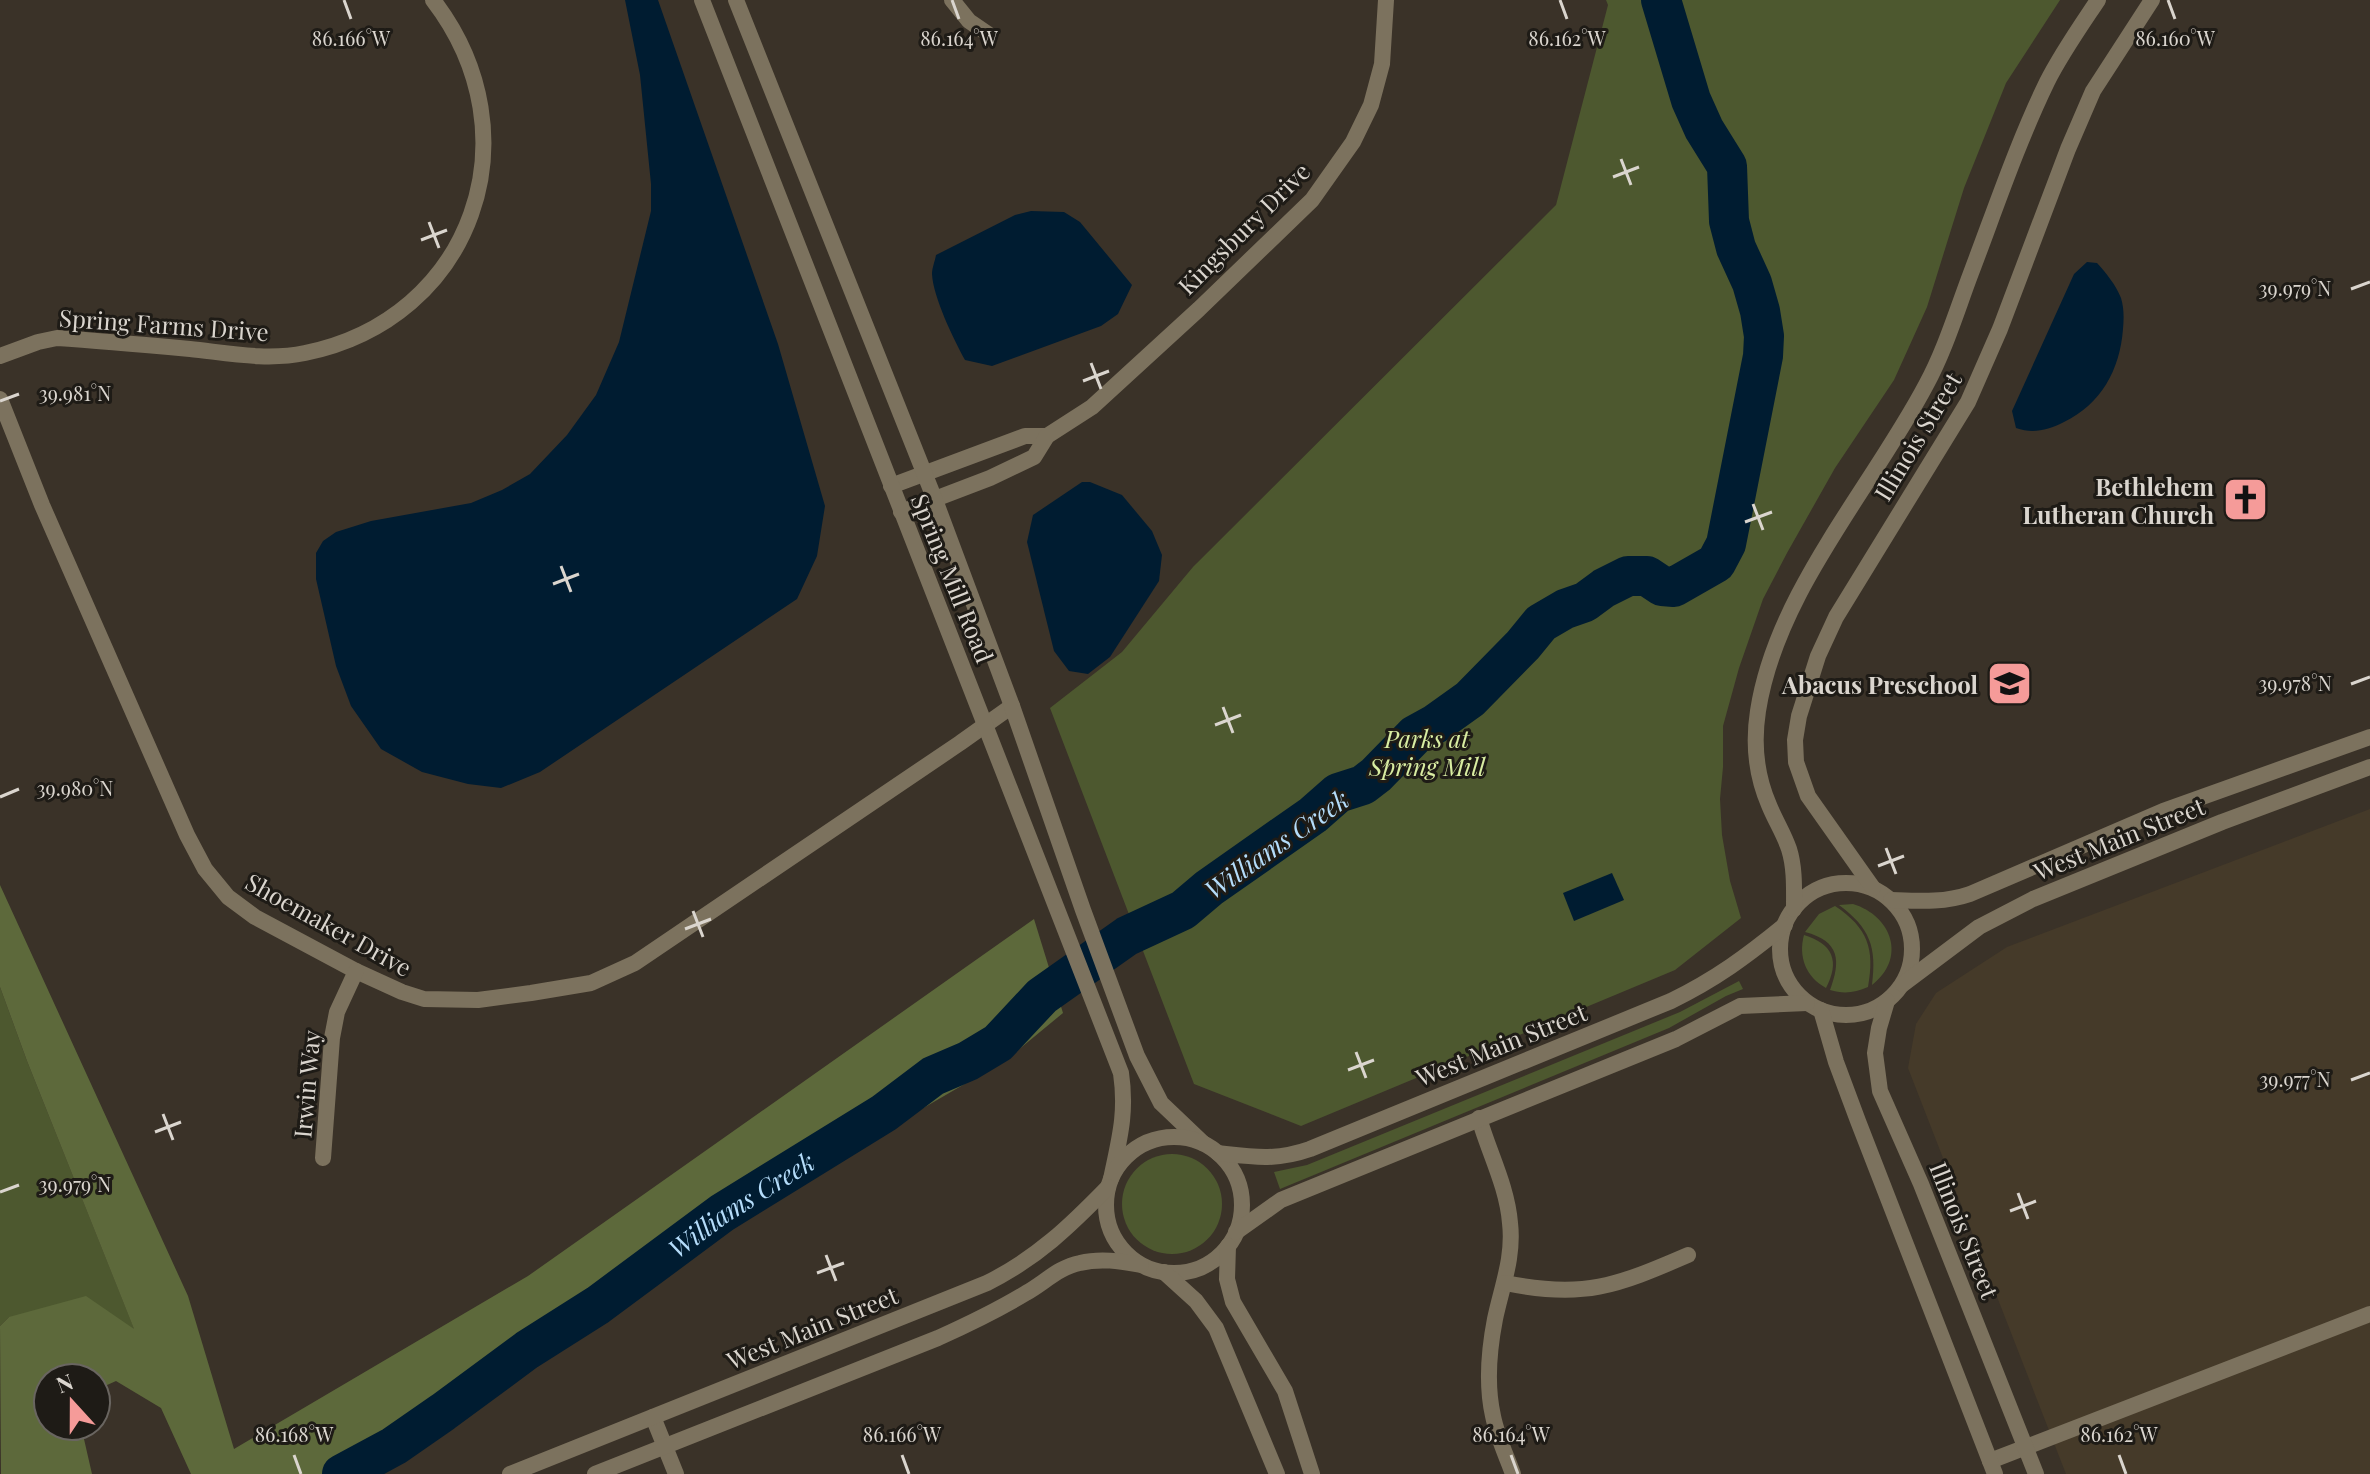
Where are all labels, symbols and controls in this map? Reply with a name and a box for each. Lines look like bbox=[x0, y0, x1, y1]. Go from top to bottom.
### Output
text: 86.166°W bbox=[312, 24, 391, 51]
text: 86.164°W bbox=[920, 24, 999, 51]
text: 86.162°W bbox=[1528, 24, 1607, 51]
text: 86.160°W bbox=[2135, 24, 2216, 51]
street label: Kingsbury Drive bbox=[1170, 155, 1316, 301]
text: 39.979°N bbox=[2259, 274, 2331, 301]
street label: Spring Farms Drive bbox=[58, 301, 270, 347]
street label: Illinois Street bbox=[1866, 365, 1968, 506]
text: 39.981°N bbox=[39, 379, 111, 406]
place label: Bethlehem Lutheran Church bbox=[2022, 470, 2214, 530]
church icon: Bethlehem Lutheran Church bbox=[2221, 476, 2269, 524]
street label: Spring Mill Road bbox=[905, 489, 1001, 667]
school or university icon: Abacus Preschool bbox=[1985, 660, 2033, 708]
place label: Abacus Preschool bbox=[1781, 668, 1979, 700]
text: 39.978°N bbox=[2258, 669, 2332, 696]
park label: Parks at Spring Mill bbox=[1368, 722, 1486, 782]
text: 39.980°N bbox=[37, 774, 113, 801]
water label: Williams Creek bbox=[1197, 781, 1355, 907]
street label: West Main Street bbox=[2028, 789, 2210, 887]
street label: Shoemaker Drive bbox=[240, 865, 418, 983]
street label: West Main Street bbox=[1410, 995, 1592, 1093]
street label: Irwin Way bbox=[285, 1029, 327, 1139]
text: 39.977°N bbox=[2259, 1065, 2331, 1092]
water label: Williams Creek bbox=[660, 1143, 820, 1265]
street label: Illinois Street bbox=[1923, 1157, 2007, 1303]
text: 39.979°N bbox=[39, 1170, 111, 1197]
street label: West Main Street bbox=[721, 1278, 903, 1376]
north arrow bbox=[32, 1362, 112, 1442]
text: N bbox=[52, 1366, 77, 1399]
text: 86.168°W bbox=[255, 1420, 334, 1447]
text: 86.166°W bbox=[863, 1420, 942, 1447]
text: 86.164°W bbox=[1472, 1420, 1551, 1447]
text: 86.162°W bbox=[2080, 1420, 2159, 1447]

